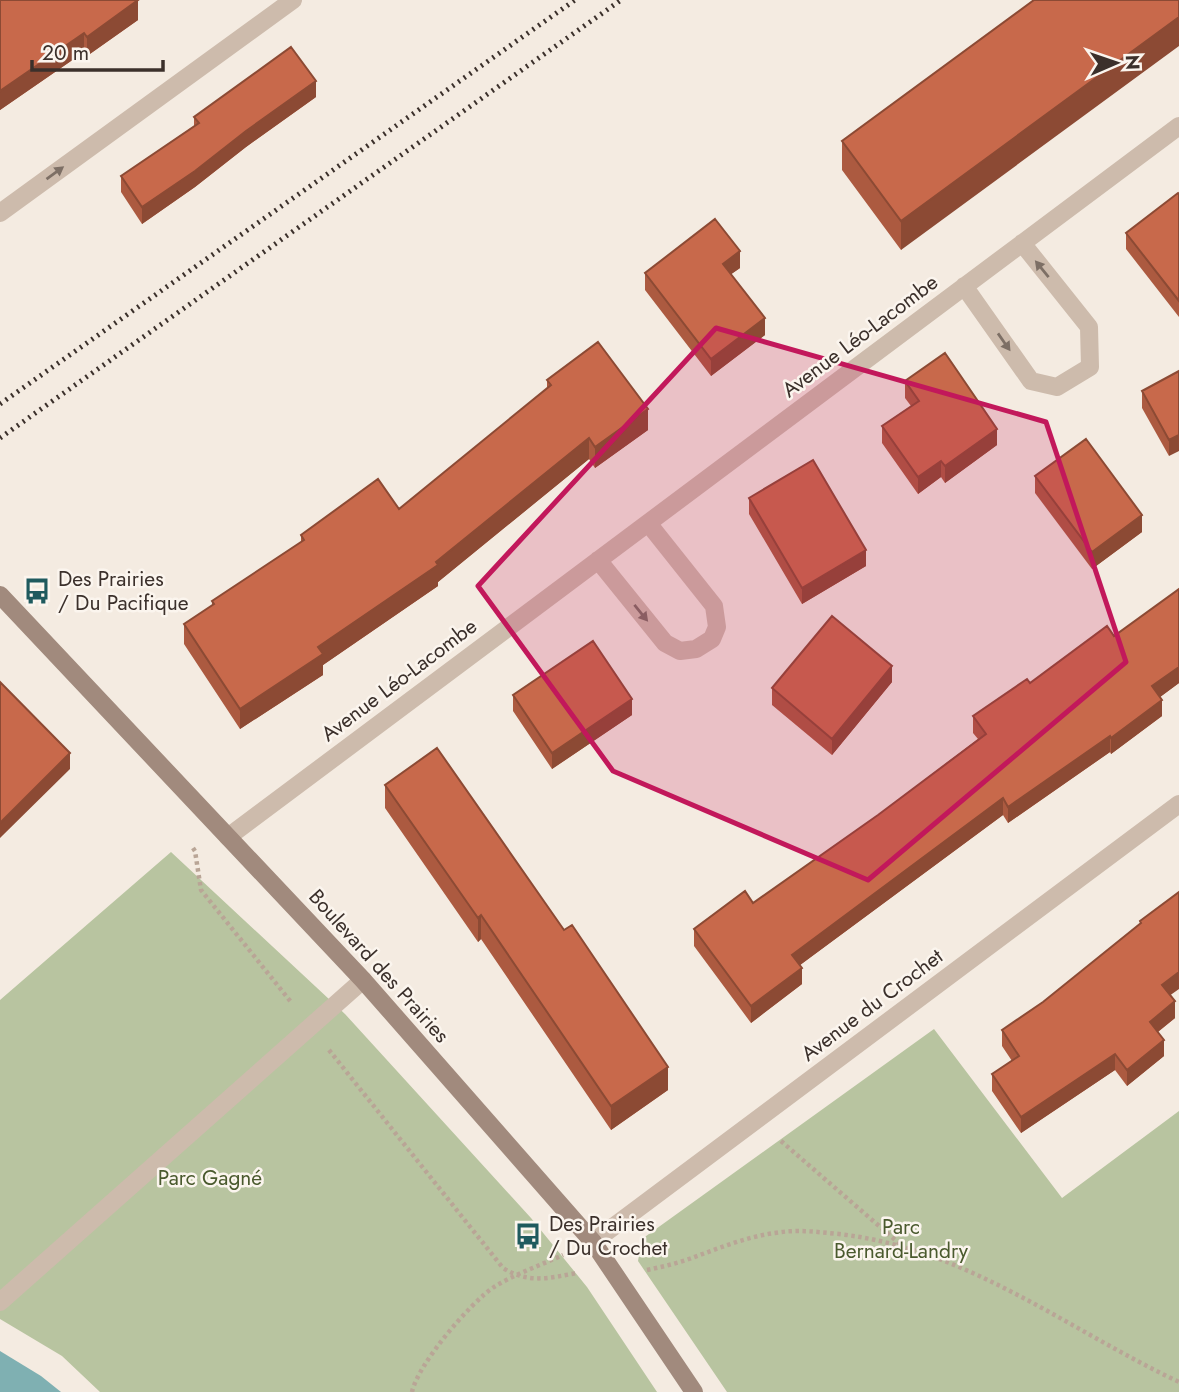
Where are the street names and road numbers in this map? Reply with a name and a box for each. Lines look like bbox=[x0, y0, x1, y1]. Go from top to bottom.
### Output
street label: Avenue Léo-Lacombe bbox=[776, 267, 944, 405]
street label: Avenue Léo-Lacombe bbox=[315, 611, 483, 749]
street label: Boulevard des Prairies bbox=[302, 883, 456, 1049]
street label: Avenue du Crochet bbox=[795, 942, 949, 1068]

